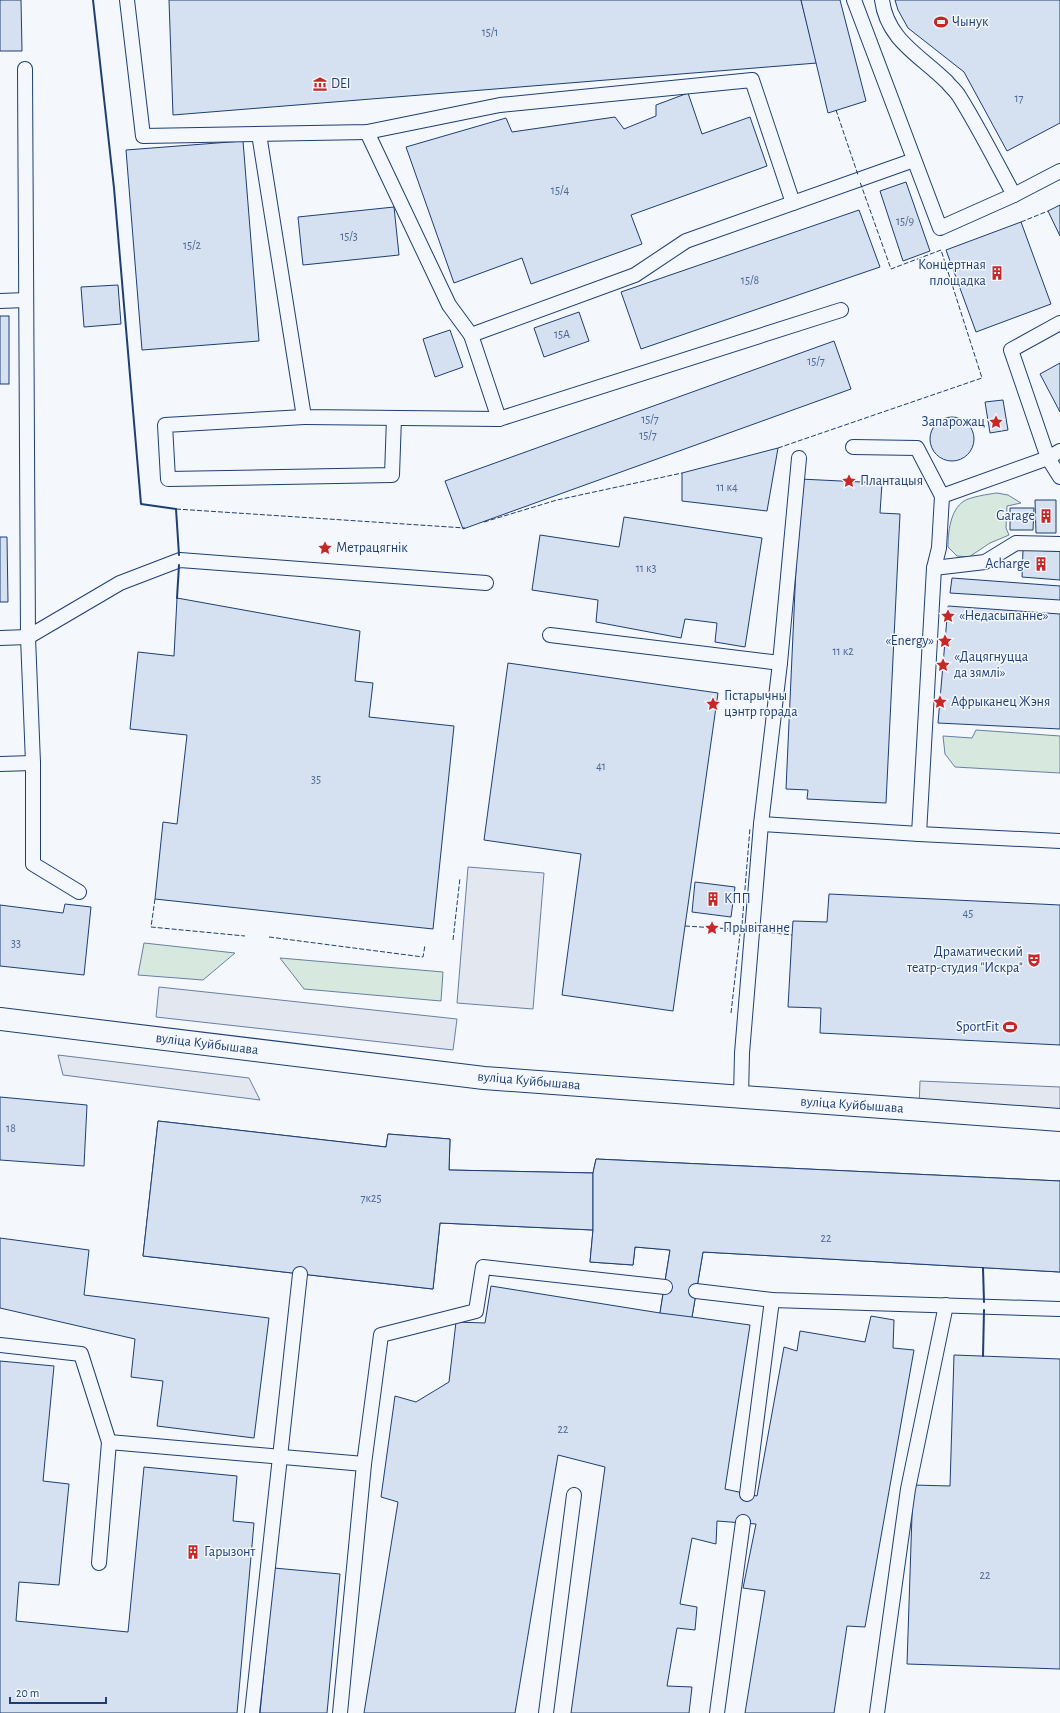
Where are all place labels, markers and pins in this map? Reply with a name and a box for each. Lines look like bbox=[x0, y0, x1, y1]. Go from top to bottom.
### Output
sports icon: Чынук bbox=[933, 14, 949, 30]
place label: Чынук bbox=[952, 15, 989, 29]
museum icon: DEI bbox=[312, 76, 328, 92]
place label: DEI bbox=[331, 77, 351, 91]
place label: Концертная площадка bbox=[918, 258, 987, 288]
building icon: Концертная площадка bbox=[989, 265, 1005, 281]
place icon: Запарожац bbox=[988, 414, 1004, 430]
place label: Запарожац bbox=[922, 415, 985, 429]
place icon: Плантацыя bbox=[841, 473, 857, 489]
place label: Плантацыя bbox=[860, 474, 923, 488]
building icon: Garage bbox=[1038, 508, 1054, 524]
place label: Garage bbox=[996, 509, 1035, 523]
place icon: Метрацягнік bbox=[317, 540, 333, 556]
place label: Метрацягнік bbox=[336, 541, 408, 555]
building icon: Acharge bbox=[1033, 556, 1049, 572]
place label: Acharge bbox=[985, 557, 1030, 571]
place icon: «Недасыпанне» bbox=[940, 608, 956, 624]
place label: «Недасыпанне» bbox=[959, 609, 1048, 623]
place icon: «Energy» bbox=[937, 633, 953, 649]
place label: «Energy» bbox=[885, 634, 934, 648]
place label: «Дацягнуцца да зямлі» bbox=[954, 650, 1029, 680]
place icon: «Дацягнуцца да зямлі» bbox=[935, 657, 951, 673]
place label: Гістарычны цэнтр горада bbox=[724, 689, 798, 719]
place icon: Афрыканец Жэня bbox=[932, 694, 948, 710]
place label: Афрыканец Жэня bbox=[951, 695, 1050, 709]
place icon: Гістарычны цэнтр горада bbox=[705, 696, 721, 712]
building icon: КПП bbox=[705, 891, 721, 907]
place label: КПП bbox=[724, 892, 751, 906]
place icon: Прывітанне bbox=[704, 920, 720, 936]
place label: Прывітанне bbox=[723, 921, 790, 935]
place label: Драматический театр-студия "Искра" bbox=[906, 945, 1023, 975]
theatre icon: Драматический театр-студия "Искра" bbox=[1026, 952, 1042, 968]
sports icon: SportFit bbox=[1002, 1019, 1018, 1035]
place label: SportFit bbox=[956, 1020, 1000, 1034]
building icon: Гарызонт bbox=[185, 1544, 201, 1560]
place label: Гарызонт bbox=[204, 1545, 256, 1559]

